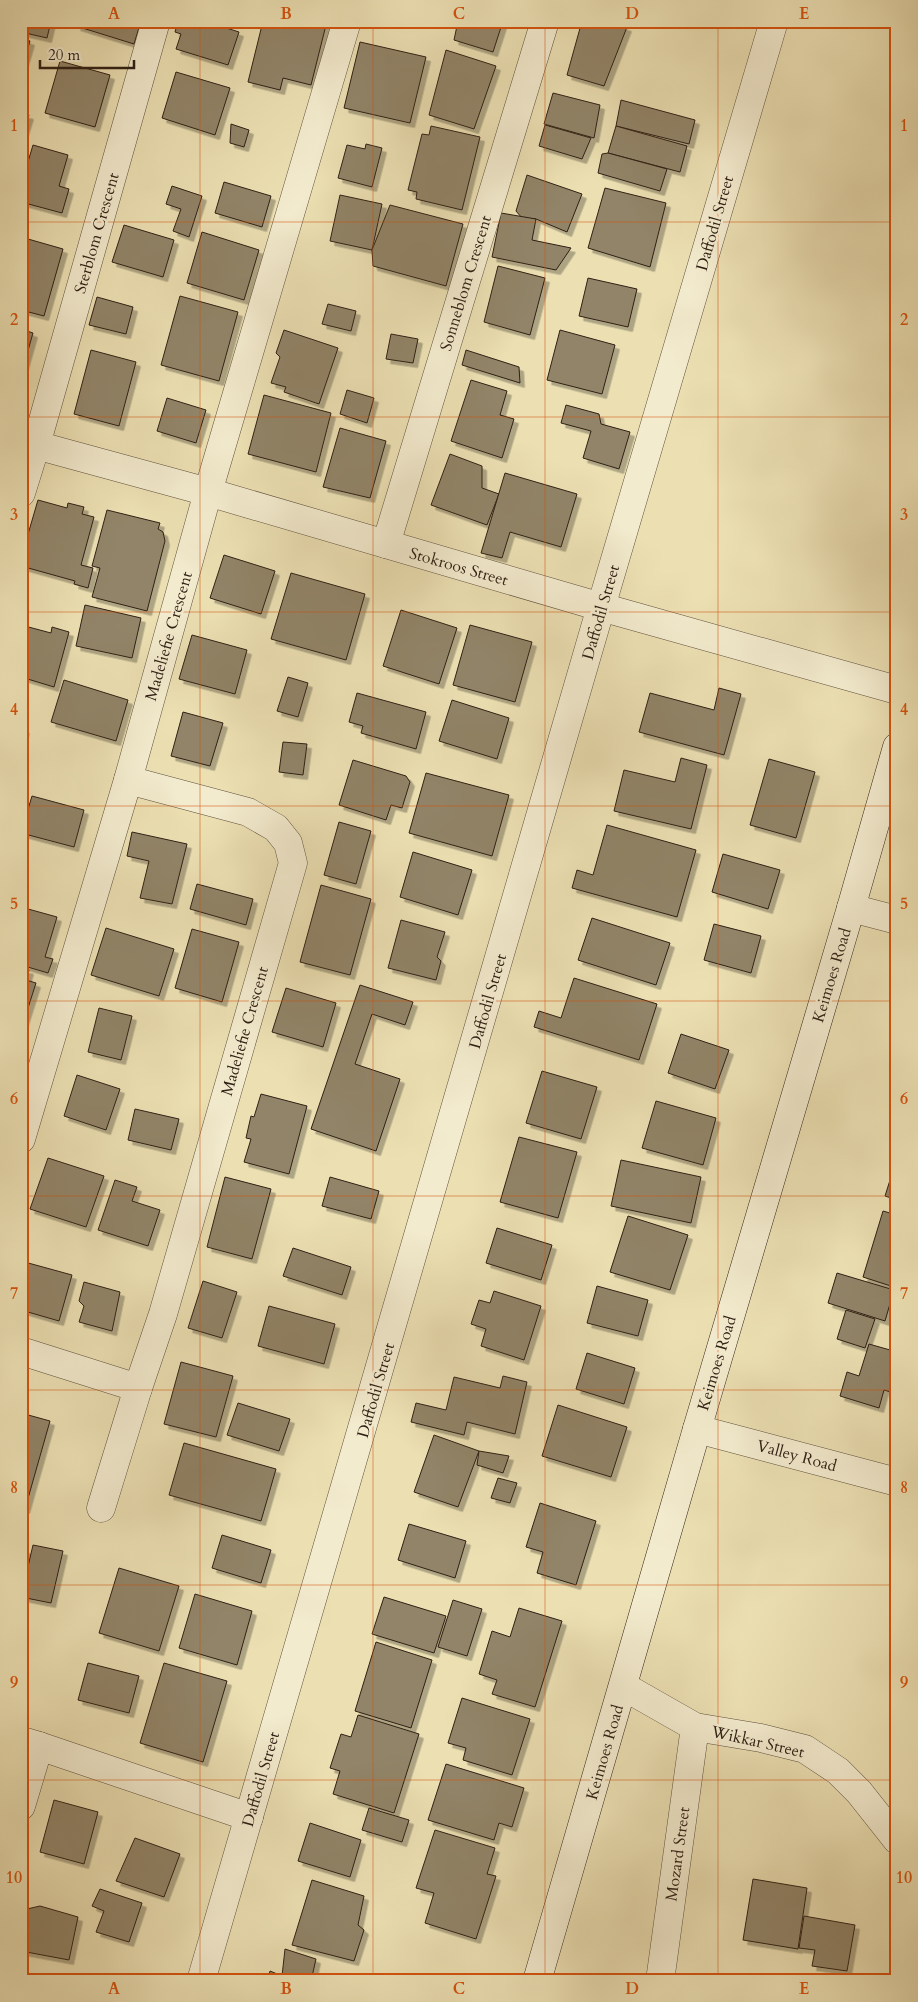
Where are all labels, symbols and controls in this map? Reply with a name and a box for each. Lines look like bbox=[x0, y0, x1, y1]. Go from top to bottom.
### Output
text: A bbox=[108, 3, 120, 25]
text: B bbox=[280, 3, 292, 25]
text: C bbox=[453, 3, 465, 25]
text: D bbox=[625, 3, 639, 25]
text: E bbox=[799, 3, 809, 25]
scale bar bbox=[40, 38, 134, 70]
text: 20 m bbox=[48, 45, 80, 65]
text: 1 bbox=[10, 115, 18, 137]
text: 1 bbox=[900, 115, 908, 137]
street label: Sterblom Crescent bbox=[69, 170, 125, 296]
street label: Daffodil Street bbox=[691, 173, 739, 273]
street label: Sonneblom Crescent bbox=[435, 213, 497, 354]
text: 2 bbox=[10, 309, 18, 331]
text: 2 bbox=[900, 309, 908, 331]
text: 3 bbox=[10, 504, 18, 526]
text: 3 bbox=[900, 504, 908, 526]
street label: Stokroos Street bbox=[407, 542, 511, 592]
street label: Daffodil Street bbox=[577, 562, 625, 662]
street label: Madeliefie Crescent bbox=[140, 569, 198, 704]
text: 4 bbox=[10, 699, 18, 721]
text: 4 bbox=[900, 699, 908, 721]
text: 5 bbox=[10, 893, 18, 915]
text: 5 bbox=[900, 893, 908, 915]
street label: Keimoes Road bbox=[807, 925, 857, 1025]
street label: Daffodil Street bbox=[464, 951, 512, 1051]
street label: Madeliefie Crescent bbox=[216, 964, 274, 1099]
text: 6 bbox=[10, 1088, 18, 1110]
text: 6 bbox=[900, 1088, 908, 1110]
text: 7 bbox=[10, 1283, 18, 1305]
text: 7 bbox=[900, 1283, 908, 1305]
street label: Keimoes Road bbox=[692, 1313, 742, 1413]
street label: Daffodil Street bbox=[352, 1340, 400, 1440]
street label: Valley Road bbox=[754, 1435, 840, 1477]
text: 8 bbox=[10, 1477, 18, 1499]
text: 8 bbox=[900, 1477, 908, 1499]
text: 9 bbox=[10, 1672, 18, 1694]
text: 9 bbox=[900, 1672, 908, 1694]
street label: Keimoes Road bbox=[581, 1702, 629, 1802]
street label: Wikkar Street bbox=[708, 1720, 806, 1763]
street label: Daffodil Street bbox=[237, 1729, 285, 1829]
street label: Mozard Street bbox=[660, 1806, 695, 1903]
text: 10 bbox=[6, 1867, 22, 1889]
text: 10 bbox=[896, 1867, 912, 1889]
text: A bbox=[108, 1978, 120, 2000]
text: B bbox=[280, 1978, 292, 2000]
text: C bbox=[453, 1978, 465, 2000]
text: D bbox=[625, 1978, 639, 2000]
text: E bbox=[799, 1978, 809, 2000]

